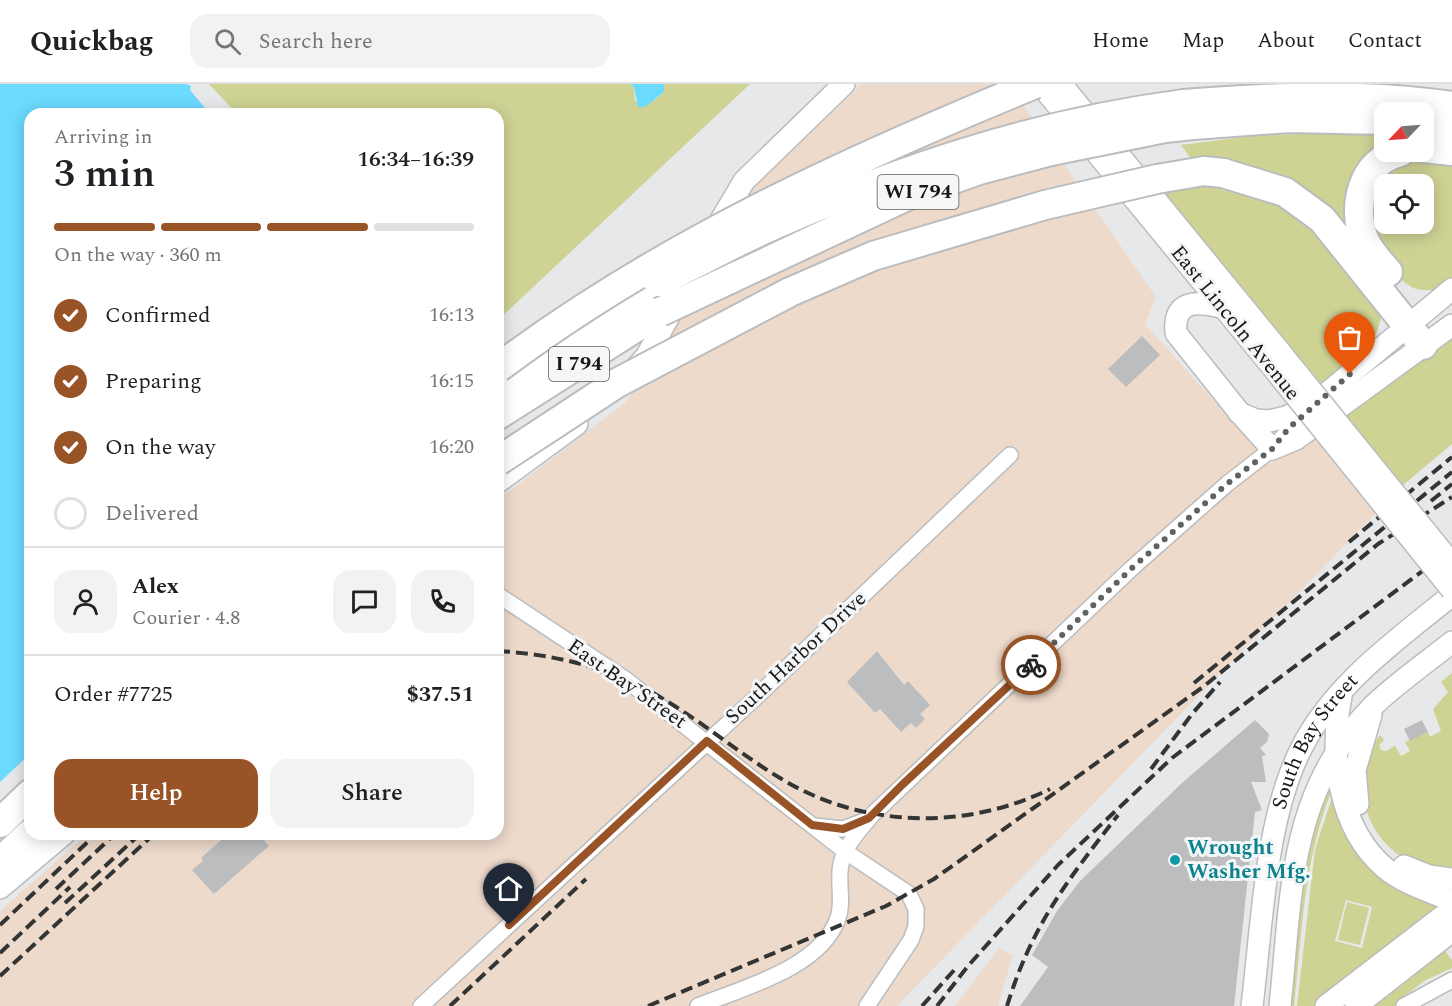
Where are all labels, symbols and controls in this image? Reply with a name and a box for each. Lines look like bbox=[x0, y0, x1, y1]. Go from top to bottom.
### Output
search box bbox=[190, 14, 610, 68]
text: Quickbag bbox=[30, 20, 154, 63]
icon: search bbox=[211, 25, 244, 58]
text: Search here bbox=[259, 25, 373, 58]
text: Home bbox=[1092, 25, 1149, 57]
text: Map bbox=[1182, 25, 1224, 57]
text: About bbox=[1257, 25, 1315, 57]
text: Contact bbox=[1348, 25, 1422, 57]
north arrow bbox=[1374, 102, 1434, 162]
map controls bbox=[1374, 102, 1434, 234]
text: Arriving in bbox=[54, 122, 152, 152]
text: 16:34–16:39 bbox=[357, 143, 474, 176]
text: 3 min bbox=[54, 145, 155, 204]
button: locate bbox=[1374, 174, 1434, 234]
road number: WI 794 bbox=[878, 175, 958, 209]
street label: East Lincoln Avenue bbox=[1162, 238, 1308, 408]
text: On the way · 360 m bbox=[54, 240, 222, 270]
icon: check bbox=[54, 299, 87, 332]
text: Confirmed bbox=[105, 299, 211, 332]
text: 16:13 bbox=[429, 300, 474, 330]
pin bbox=[1324, 312, 1375, 374]
icon: bag bbox=[1333, 321, 1366, 354]
road number: I 794 bbox=[549, 347, 609, 381]
icon: check bbox=[54, 365, 87, 398]
text: Preparing bbox=[105, 365, 202, 398]
text: 16:15 bbox=[429, 366, 474, 396]
icon: check bbox=[54, 431, 87, 464]
text: On the way bbox=[105, 431, 216, 464]
text: 16:20 bbox=[429, 432, 474, 462]
text: Delivered bbox=[105, 497, 199, 530]
button: person bbox=[54, 570, 117, 633]
text: Alex bbox=[132, 570, 179, 603]
button: chat bbox=[333, 570, 396, 633]
button: phone bbox=[411, 570, 474, 633]
street label: South Harbor Drive bbox=[718, 584, 874, 732]
text: Courier · 4.8 bbox=[132, 603, 240, 633]
street label: East Bay Street bbox=[561, 631, 693, 737]
courier bbox=[1001, 635, 1061, 695]
icon: bike bbox=[1015, 649, 1048, 682]
street label: South Bay Street bbox=[1264, 666, 1366, 813]
text: Order #7725 bbox=[54, 678, 173, 711]
text: $37.51 bbox=[406, 678, 474, 711]
button: Help bbox=[54, 759, 258, 828]
button: Share bbox=[270, 759, 474, 828]
place label: Wrought Washer Mfg. bbox=[1187, 832, 1311, 888]
marker: Wrought Washer Mfg. bbox=[1168, 853, 1182, 867]
pin bbox=[483, 863, 534, 925]
icon: home bbox=[492, 872, 525, 905]

